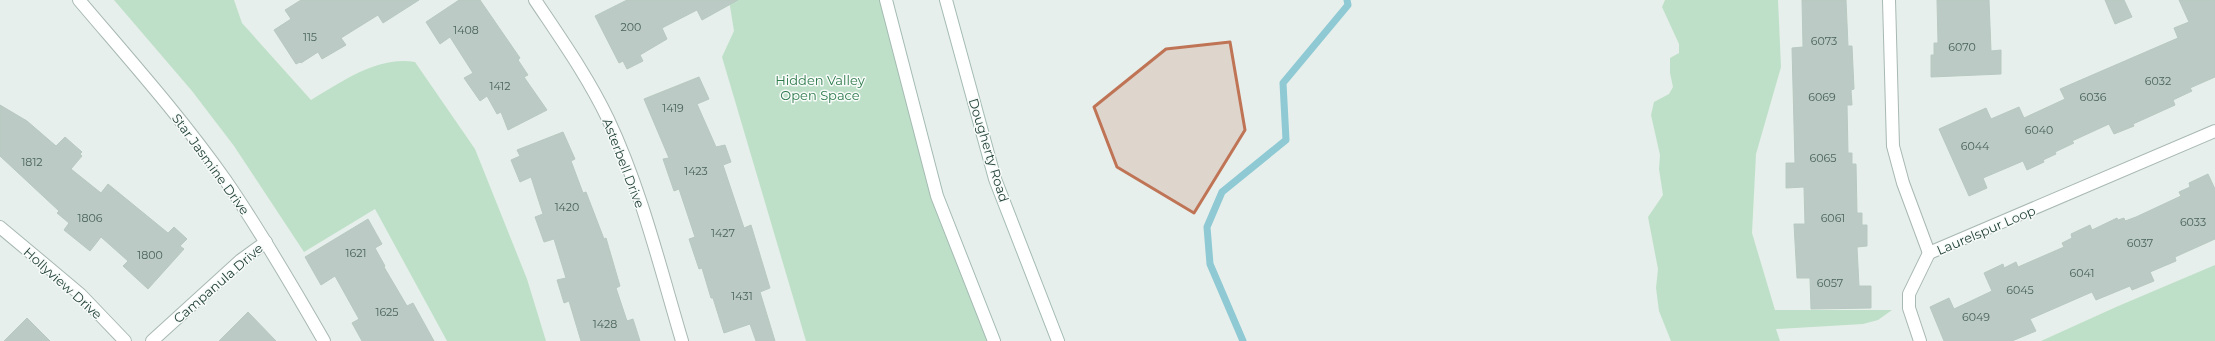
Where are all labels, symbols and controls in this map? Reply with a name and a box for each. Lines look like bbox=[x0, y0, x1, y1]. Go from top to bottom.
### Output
house number: 200 bbox=[621, 20, 641, 34]
house number: 1408 bbox=[453, 23, 479, 37]
house number: 115 bbox=[303, 30, 317, 44]
house number: 6073 bbox=[1811, 34, 1837, 48]
house number: 6070 bbox=[1948, 40, 1976, 54]
park label: Hidden Valley Open Space bbox=[775, 72, 866, 103]
house number: 6032 bbox=[2145, 74, 2171, 88]
house number: 1412 bbox=[489, 79, 511, 93]
house number: 6069 bbox=[1808, 90, 1836, 104]
house number: 6036 bbox=[2080, 90, 2107, 104]
street label: Dougherty Road bbox=[966, 96, 1012, 204]
house number: 1419 bbox=[662, 101, 684, 115]
street label: Star Jasmine Drive bbox=[169, 110, 253, 218]
street label: Asterbell Drive bbox=[600, 116, 648, 210]
house number: 6040 bbox=[2025, 123, 2053, 137]
house number: 6044 bbox=[1961, 139, 1990, 153]
house number: 6065 bbox=[1810, 151, 1836, 165]
house number: 1812 bbox=[21, 155, 43, 169]
house number: 1423 bbox=[684, 164, 708, 178]
house number: 1420 bbox=[555, 200, 579, 214]
street label: Laurelspur Loop bbox=[1934, 202, 2038, 258]
house number: 1806 bbox=[78, 211, 103, 225]
house number: 6061 bbox=[1821, 211, 1845, 225]
house number: 6033 bbox=[2180, 215, 2206, 229]
house number: 1427 bbox=[711, 226, 735, 240]
house number: 6037 bbox=[2127, 236, 2153, 250]
street label: Campanula Drive bbox=[170, 240, 266, 326]
street label: Hollyview Drive bbox=[21, 244, 106, 322]
house number: 1621 bbox=[346, 246, 366, 260]
house number: 1800 bbox=[137, 248, 163, 262]
house number: 6041 bbox=[2070, 266, 2094, 280]
house number: 6057 bbox=[1817, 276, 1843, 290]
house number: 6045 bbox=[2006, 283, 2034, 297]
house number: 1431 bbox=[731, 289, 753, 303]
house number: 1625 bbox=[375, 305, 399, 319]
house number: 6049 bbox=[1962, 310, 1990, 324]
house number: 1428 bbox=[593, 317, 617, 331]

